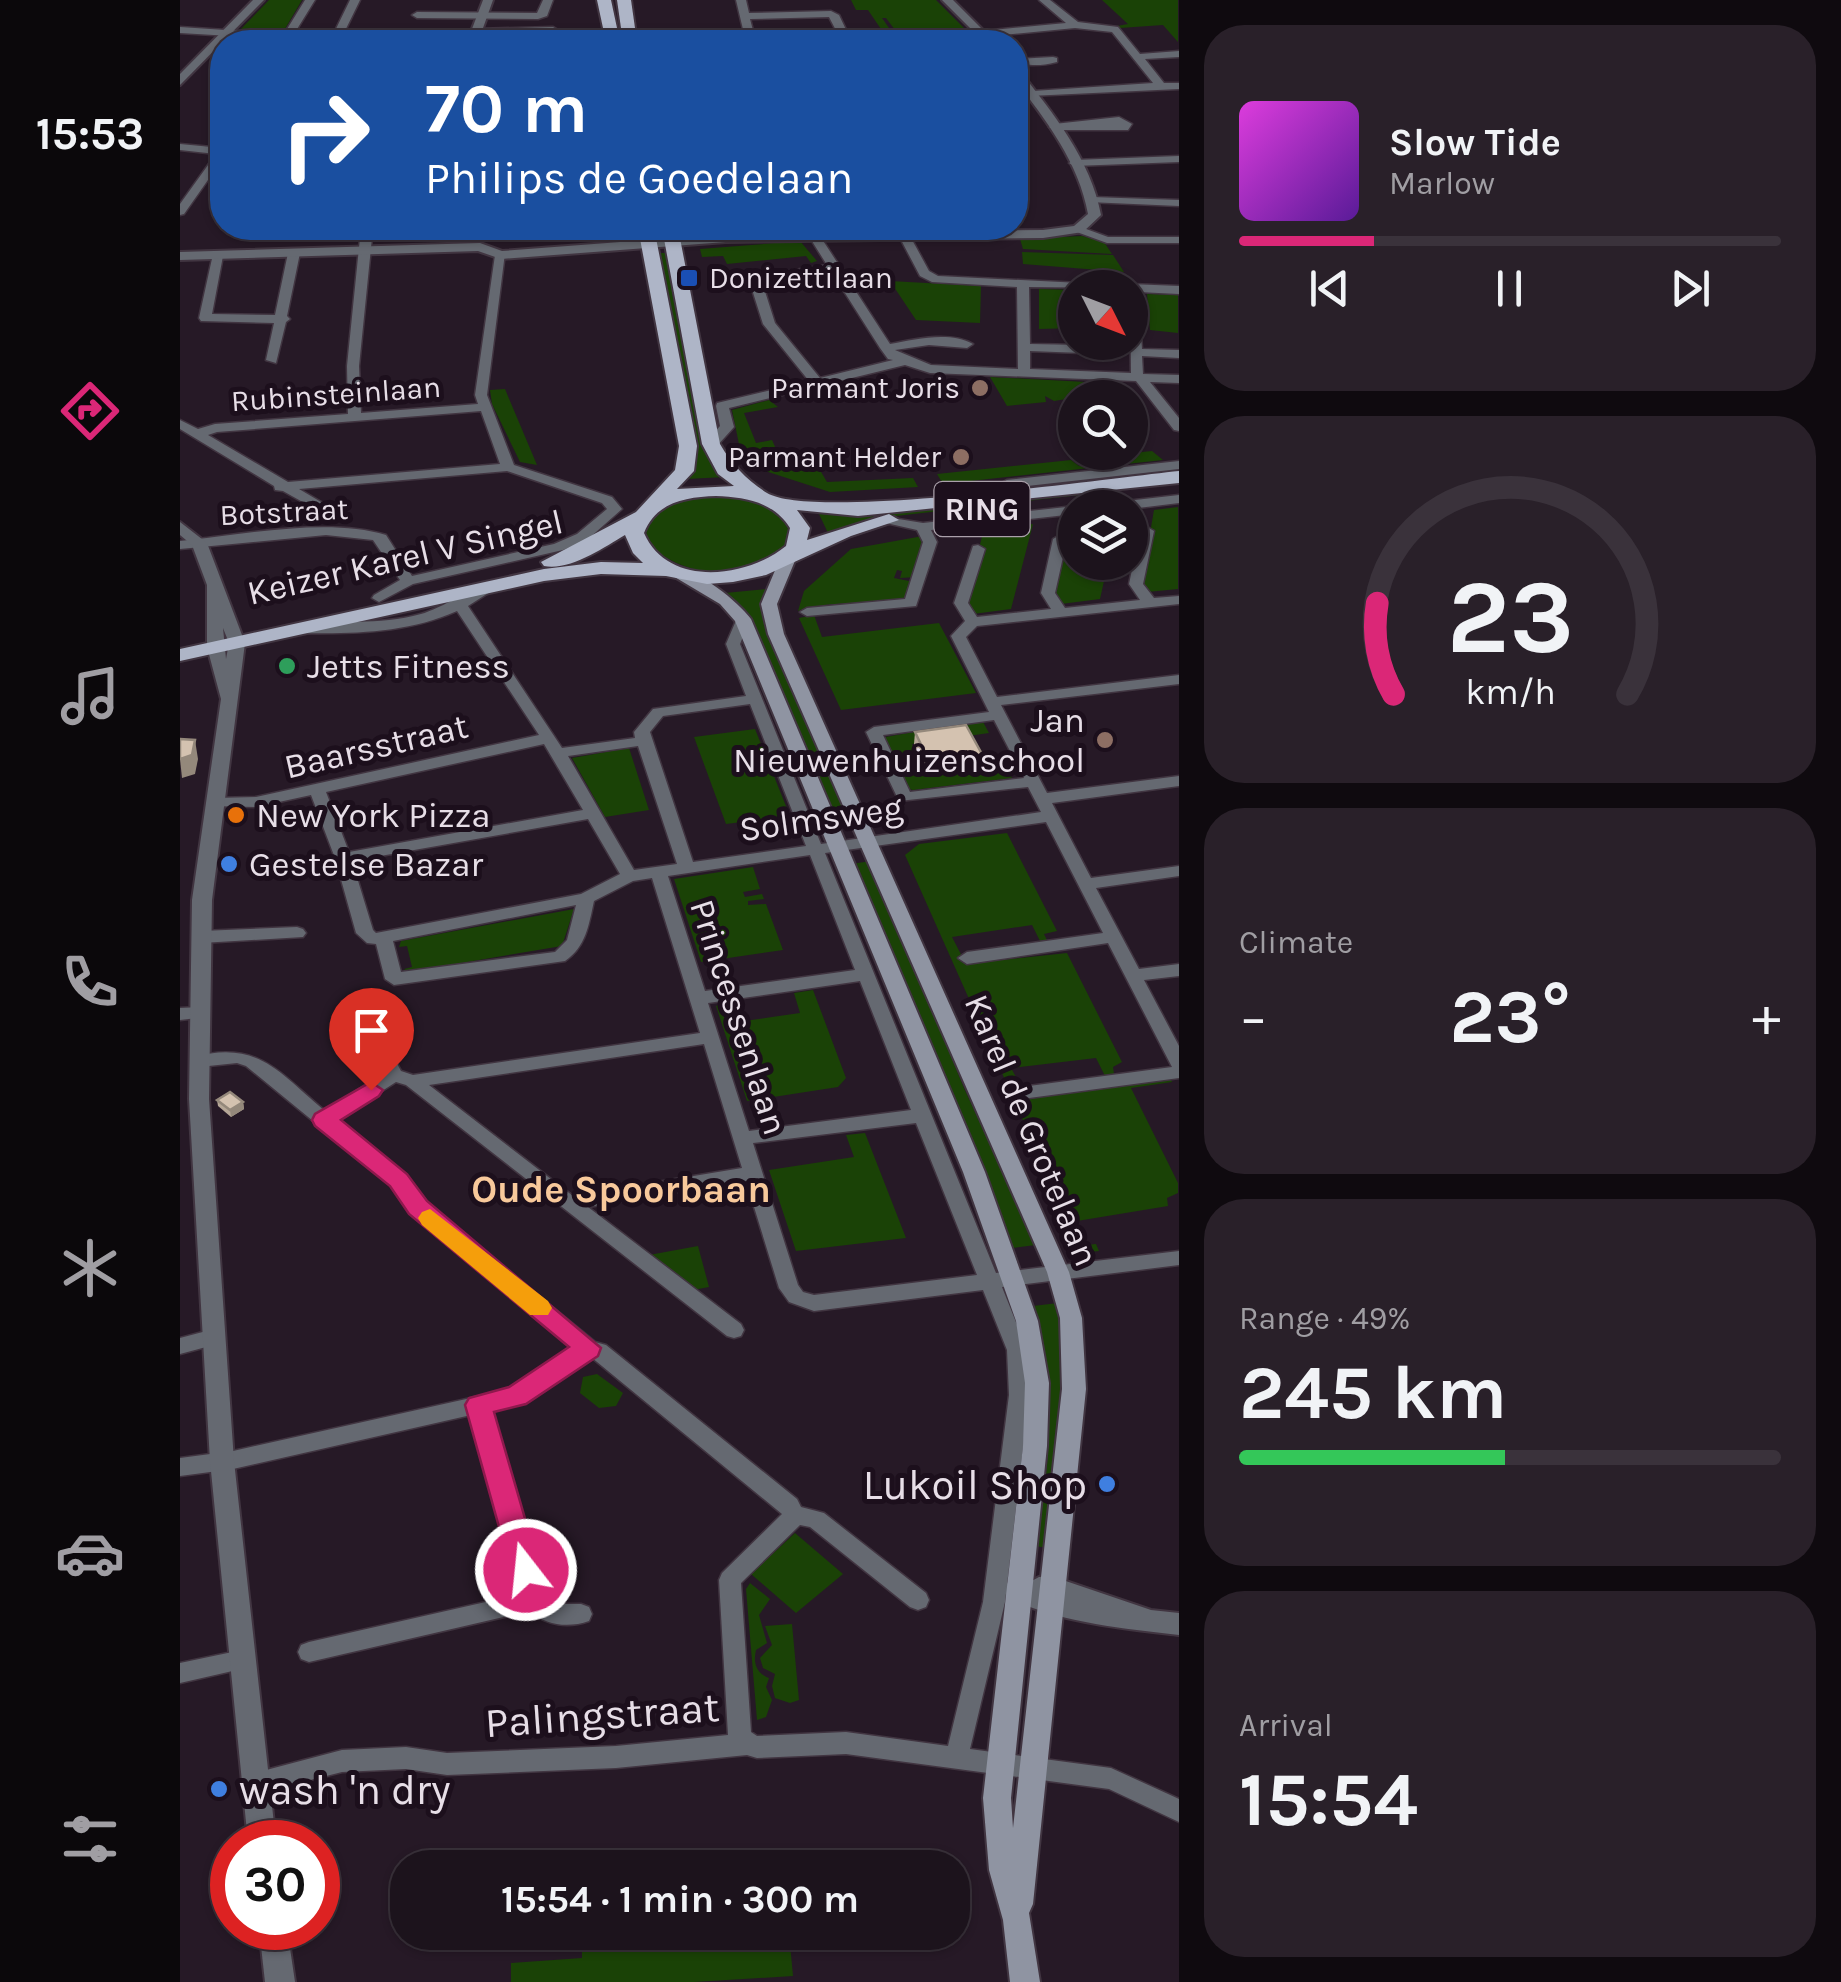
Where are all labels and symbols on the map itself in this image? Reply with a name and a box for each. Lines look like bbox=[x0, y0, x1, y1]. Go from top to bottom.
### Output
place label: Donizettilaan bbox=[709, 260, 893, 296]
marker: Donizettilaan bbox=[678, 267, 700, 289]
north arrow bbox=[1058, 270, 1148, 360]
street label: Rubinsteinlaan bbox=[230, 369, 442, 419]
place label: Parmant Joris bbox=[771, 370, 960, 406]
marker: Parmant Joris bbox=[969, 377, 991, 399]
place label: Parmant Helder bbox=[728, 439, 941, 475]
marker: Parmant Helder bbox=[950, 446, 972, 468]
road number: RING bbox=[934, 482, 1030, 536]
street label: Botstraat bbox=[219, 491, 349, 533]
street label: Keizer Karel V Singel bbox=[243, 501, 567, 614]
place label: Jetts Fitness bbox=[307, 646, 510, 687]
marker: Jetts Fitness bbox=[276, 655, 298, 677]
place label: Jan Nieuwenhuizenschool bbox=[733, 700, 1085, 781]
street label: Baarsstraat bbox=[280, 705, 472, 788]
marker: Jan Nieuwenhuizenschool bbox=[1094, 729, 1116, 751]
street label: Solmsweg bbox=[737, 787, 906, 850]
place label: New York Pizza bbox=[256, 795, 491, 836]
marker: New York Pizza bbox=[225, 804, 247, 826]
place label: Gestelse Bazar bbox=[249, 844, 483, 885]
marker: Gestelse Bazar bbox=[218, 853, 240, 875]
street label: Princessenlaan bbox=[681, 894, 796, 1140]
pin bbox=[329, 988, 414, 1091]
street label: Karel de Grotelaan bbox=[956, 988, 1107, 1272]
district label: Oude Spoorbaan bbox=[471, 1167, 771, 1212]
place label: Lukoil Shop bbox=[863, 1460, 1087, 1510]
marker: Lukoil Shop bbox=[1096, 1473, 1118, 1495]
position arrow bbox=[474, 1518, 578, 1622]
street label: Palingstraat bbox=[483, 1682, 721, 1748]
place label: wash 'n dry bbox=[239, 1765, 451, 1815]
marker: wash 'n dry bbox=[208, 1778, 230, 1800]
speed limit sign: 30 bbox=[210, 1820, 340, 1950]

